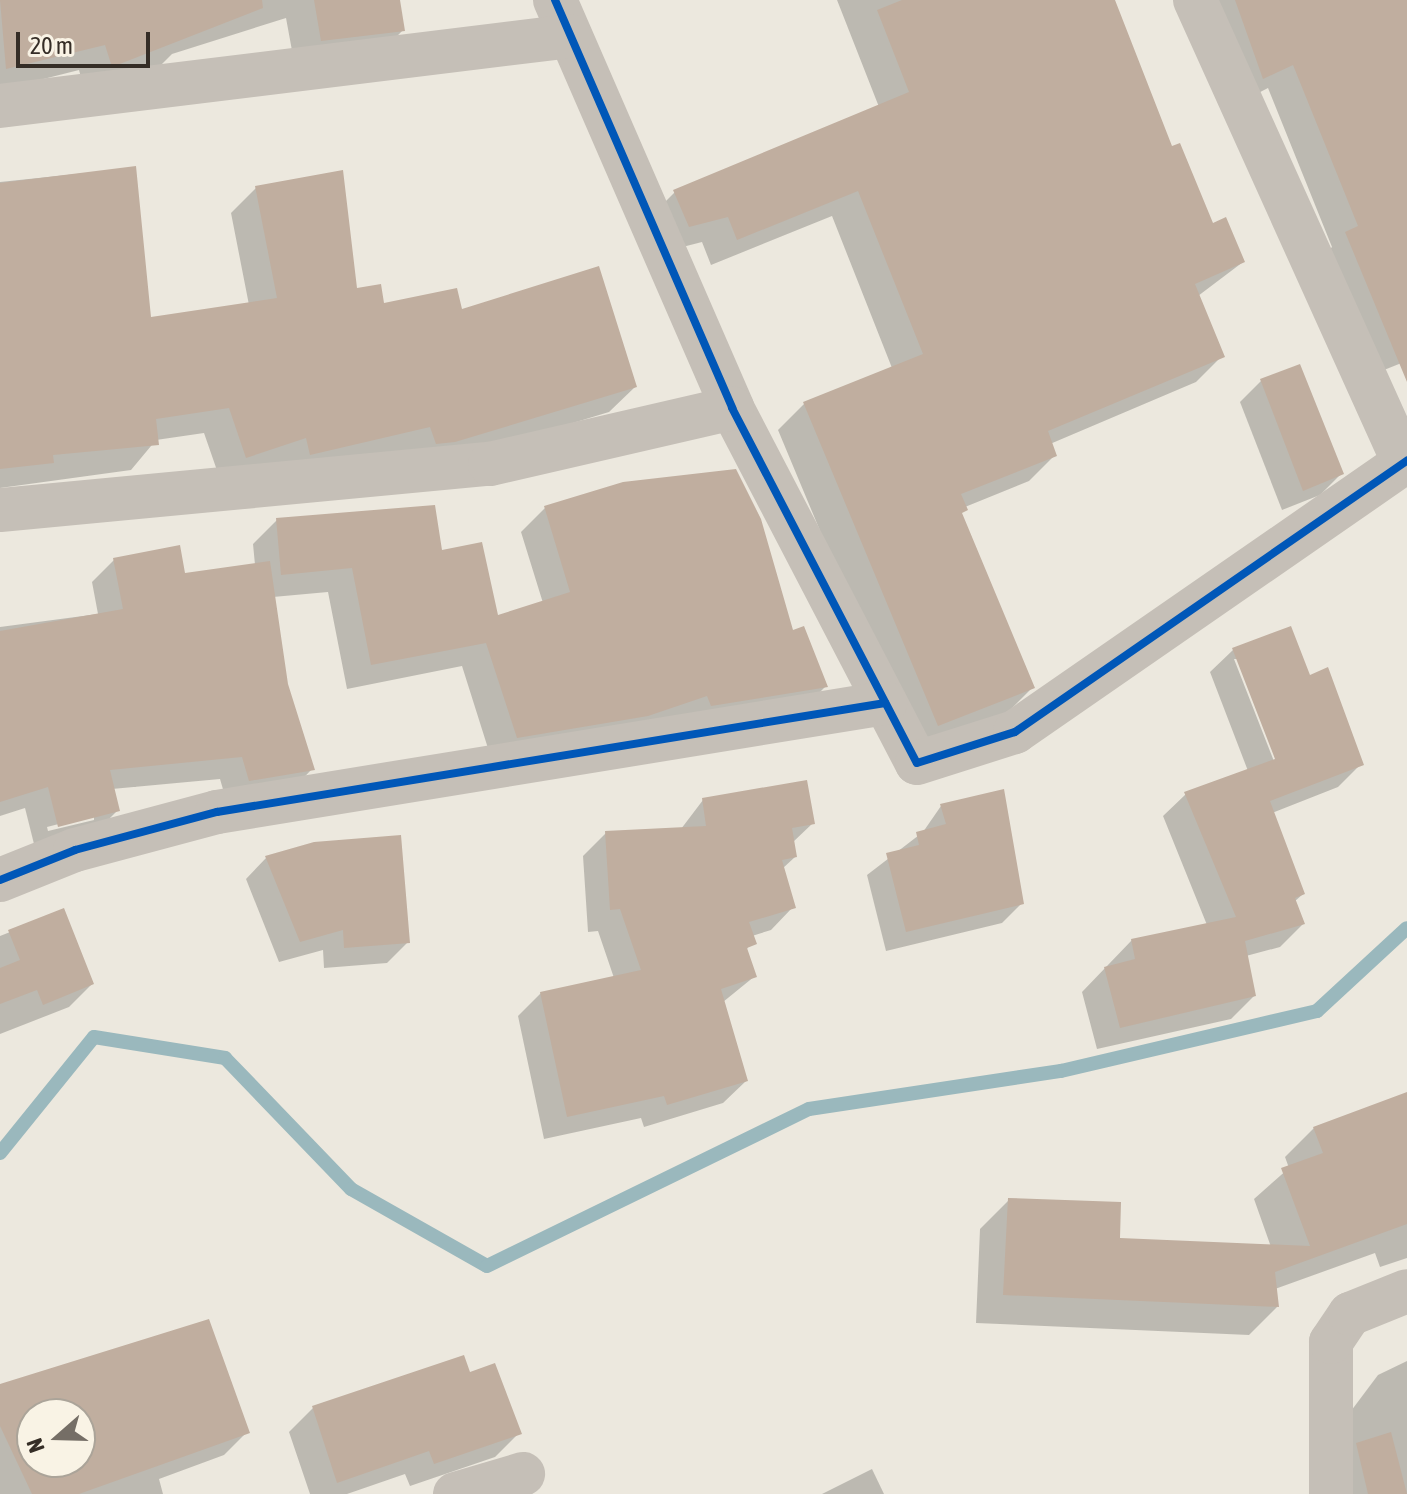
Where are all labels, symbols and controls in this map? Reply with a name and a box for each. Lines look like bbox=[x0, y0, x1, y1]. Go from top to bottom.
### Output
scale bar bbox=[20, 16, 154, 66]
text: 20 m bbox=[30, 32, 73, 59]
north arrow bbox=[16, 1398, 96, 1478]
text: N bbox=[21, 1435, 50, 1456]

